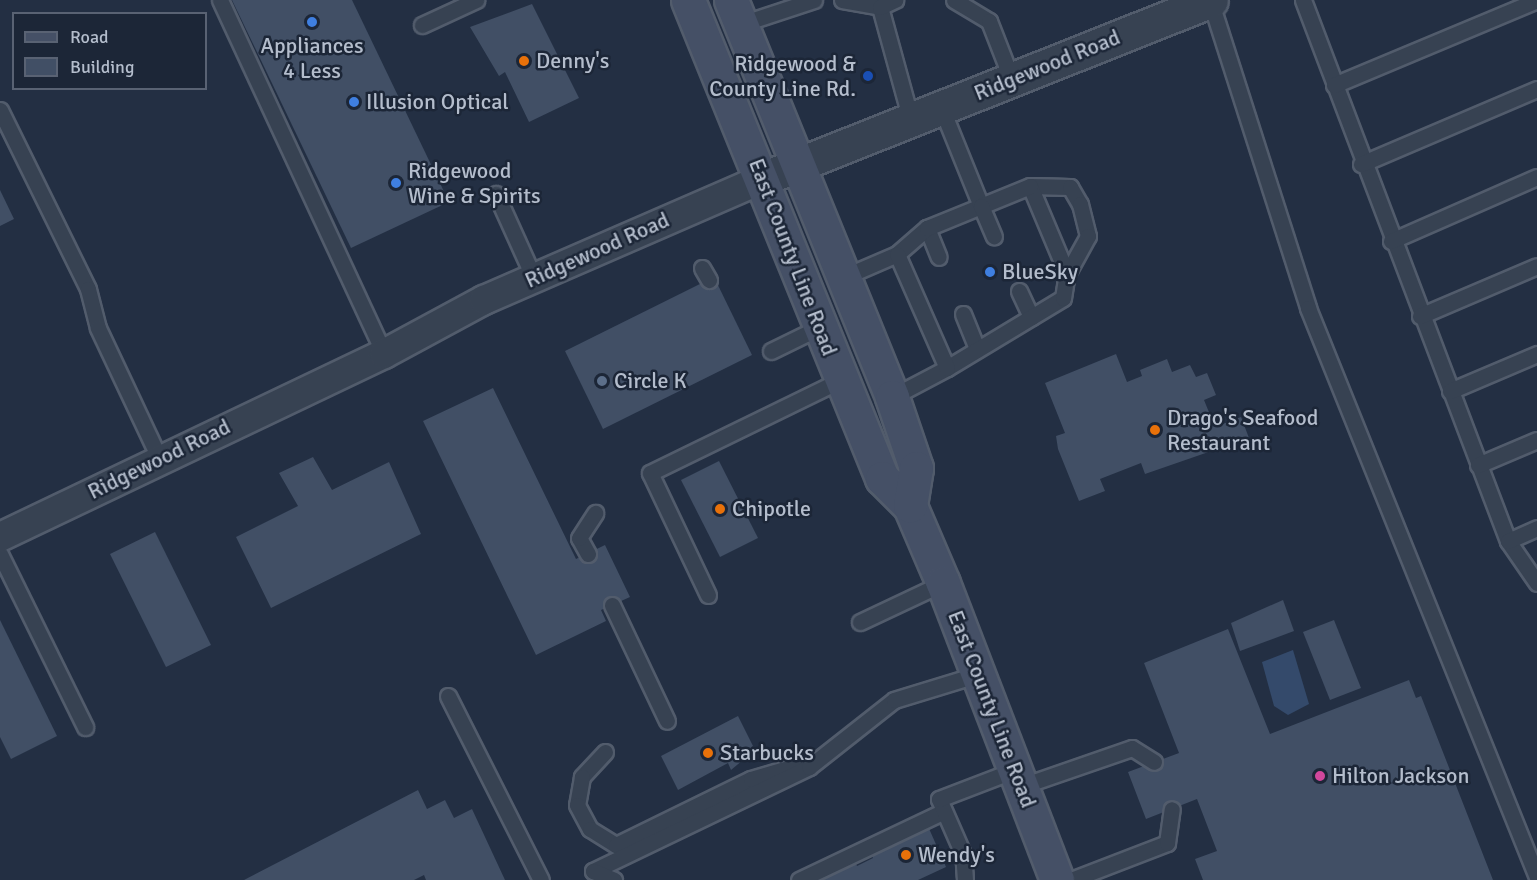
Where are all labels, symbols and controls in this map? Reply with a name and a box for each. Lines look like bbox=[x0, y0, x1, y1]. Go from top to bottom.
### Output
legend bbox=[12, 12, 207, 90]
marker: Appliances 4 Less bbox=[305, 15, 319, 29]
street label: Ridgewood Road bbox=[970, 24, 1124, 106]
text: Road bbox=[70, 26, 109, 48]
place label: Appliances 4 Less bbox=[260, 32, 364, 84]
place label: Denny's bbox=[536, 48, 609, 74]
place label: Ridgewood & County Line Rd. bbox=[709, 50, 856, 101]
marker: Denny's bbox=[517, 54, 531, 68]
text: Building bbox=[70, 56, 134, 78]
marker: Ridgewood & County Line Rd. bbox=[861, 69, 875, 83]
place label: Illusion Optical bbox=[366, 89, 509, 115]
marker: Illusion Optical bbox=[347, 95, 361, 109]
street label: East County Line Road bbox=[743, 155, 843, 359]
place label: Ridgewood Wine & Spirits bbox=[408, 157, 541, 208]
marker: Ridgewood Wine & Spirits bbox=[389, 176, 403, 190]
street label: Ridgewood Road bbox=[521, 206, 673, 294]
place label: BlueSky bbox=[1002, 259, 1078, 285]
marker: BlueSky bbox=[983, 265, 997, 279]
place label: Circle K bbox=[614, 368, 686, 394]
marker: Circle K bbox=[595, 374, 609, 388]
place label: Drago's Seafood Restaurant bbox=[1167, 404, 1318, 456]
street label: Ridgewood Road bbox=[83, 413, 235, 505]
marker: Drago's Seafood Restaurant bbox=[1148, 423, 1162, 437]
place label: Chipotle bbox=[732, 496, 811, 522]
marker: Chipotle bbox=[713, 502, 727, 516]
street label: East County Line Road bbox=[942, 607, 1042, 811]
place label: Starbucks bbox=[720, 740, 814, 766]
marker: Starbucks bbox=[701, 746, 715, 760]
place label: Hilton Jackson bbox=[1332, 763, 1469, 789]
marker: Hilton Jackson bbox=[1313, 769, 1327, 783]
place label: Wendy's bbox=[918, 842, 995, 868]
marker: Wendy's bbox=[899, 848, 913, 862]

